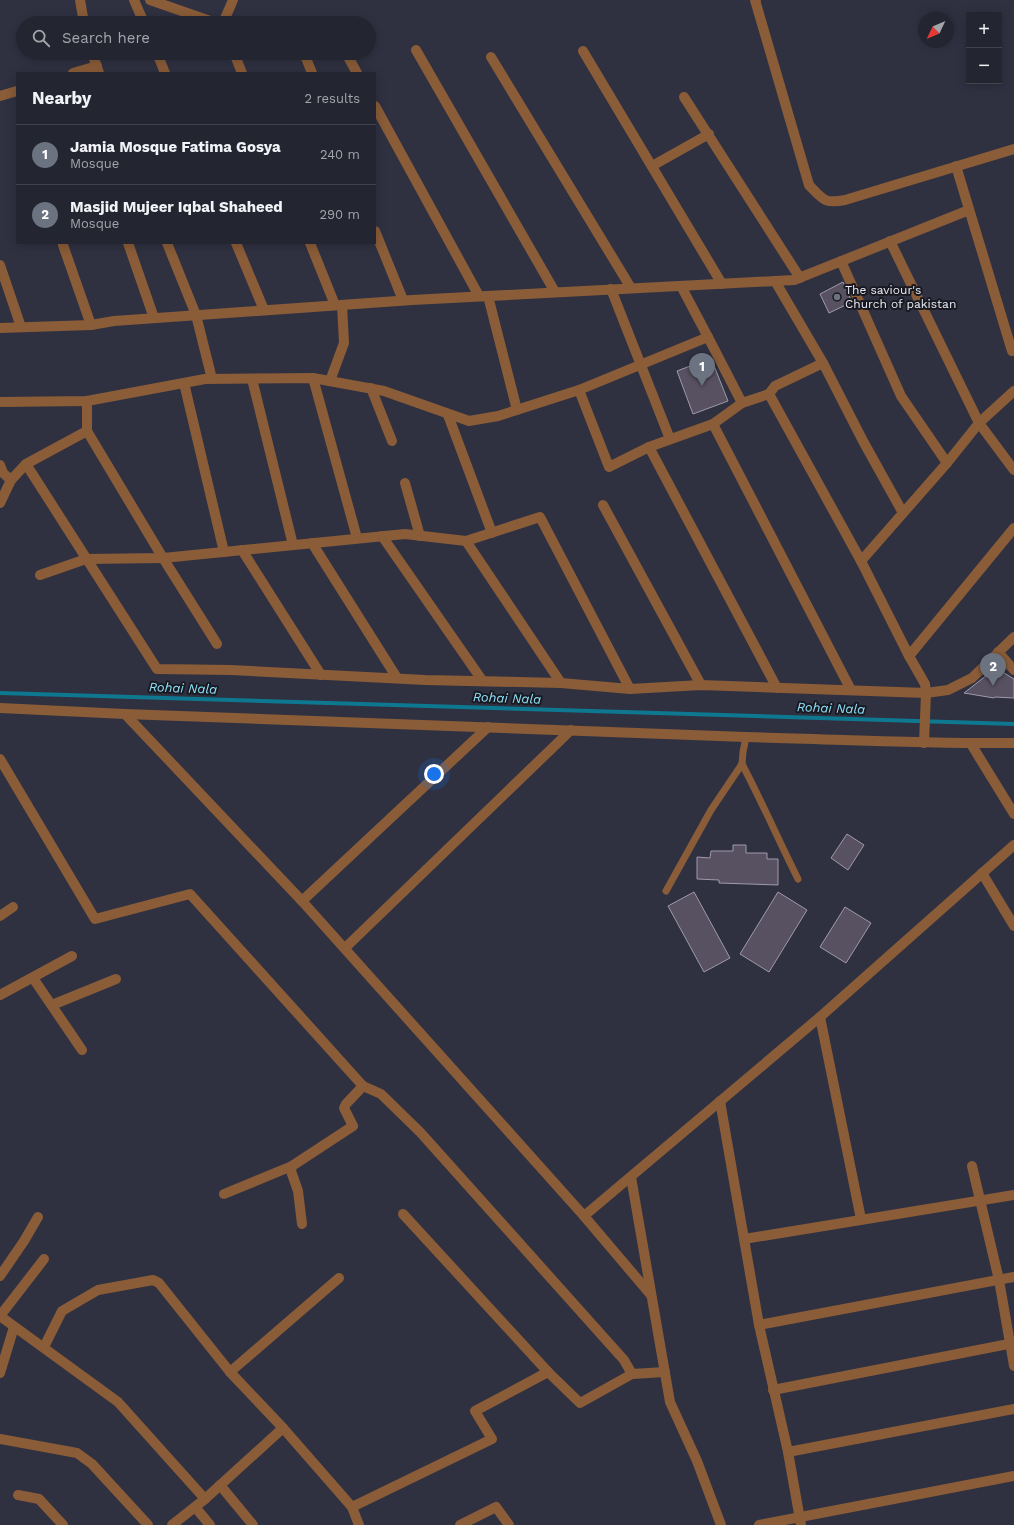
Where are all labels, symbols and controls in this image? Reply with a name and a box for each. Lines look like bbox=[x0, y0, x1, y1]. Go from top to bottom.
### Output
north arrow bbox=[918, 12, 954, 48]
map controls bbox=[966, 12, 1002, 84]
button: + bbox=[966, 12, 1002, 48]
search box bbox=[16, 16, 376, 60]
icon: search bbox=[30, 27, 52, 49]
text: Search here bbox=[62, 29, 150, 47]
button: − bbox=[966, 48, 1002, 84]
text: Nearby bbox=[32, 88, 91, 108]
text: 2 results bbox=[305, 91, 360, 106]
text: Jamia Mosque Fatima Gosya bbox=[70, 138, 281, 156]
text: 1 bbox=[42, 147, 48, 162]
text: 240 m bbox=[320, 147, 360, 162]
text: Mosque bbox=[70, 156, 119, 171]
text: Masjid Mujeer Iqbal Shaheed bbox=[70, 198, 283, 216]
text: 2 bbox=[41, 207, 49, 222]
text: 290 m bbox=[319, 207, 360, 222]
text: Mosque bbox=[70, 216, 119, 231]
place label: The saviour's Church of pakistan bbox=[845, 283, 956, 311]
marker: The saviour's Church of pakistan bbox=[832, 292, 842, 302]
pin: 1 bbox=[689, 353, 715, 386]
pin: 2 bbox=[980, 653, 1006, 686]
water label: Rohai Nala bbox=[149, 679, 217, 697]
water label: Rohai Nala bbox=[473, 689, 541, 707]
water label: Rohai Nala bbox=[797, 699, 865, 717]
your location bbox=[424, 764, 444, 784]

